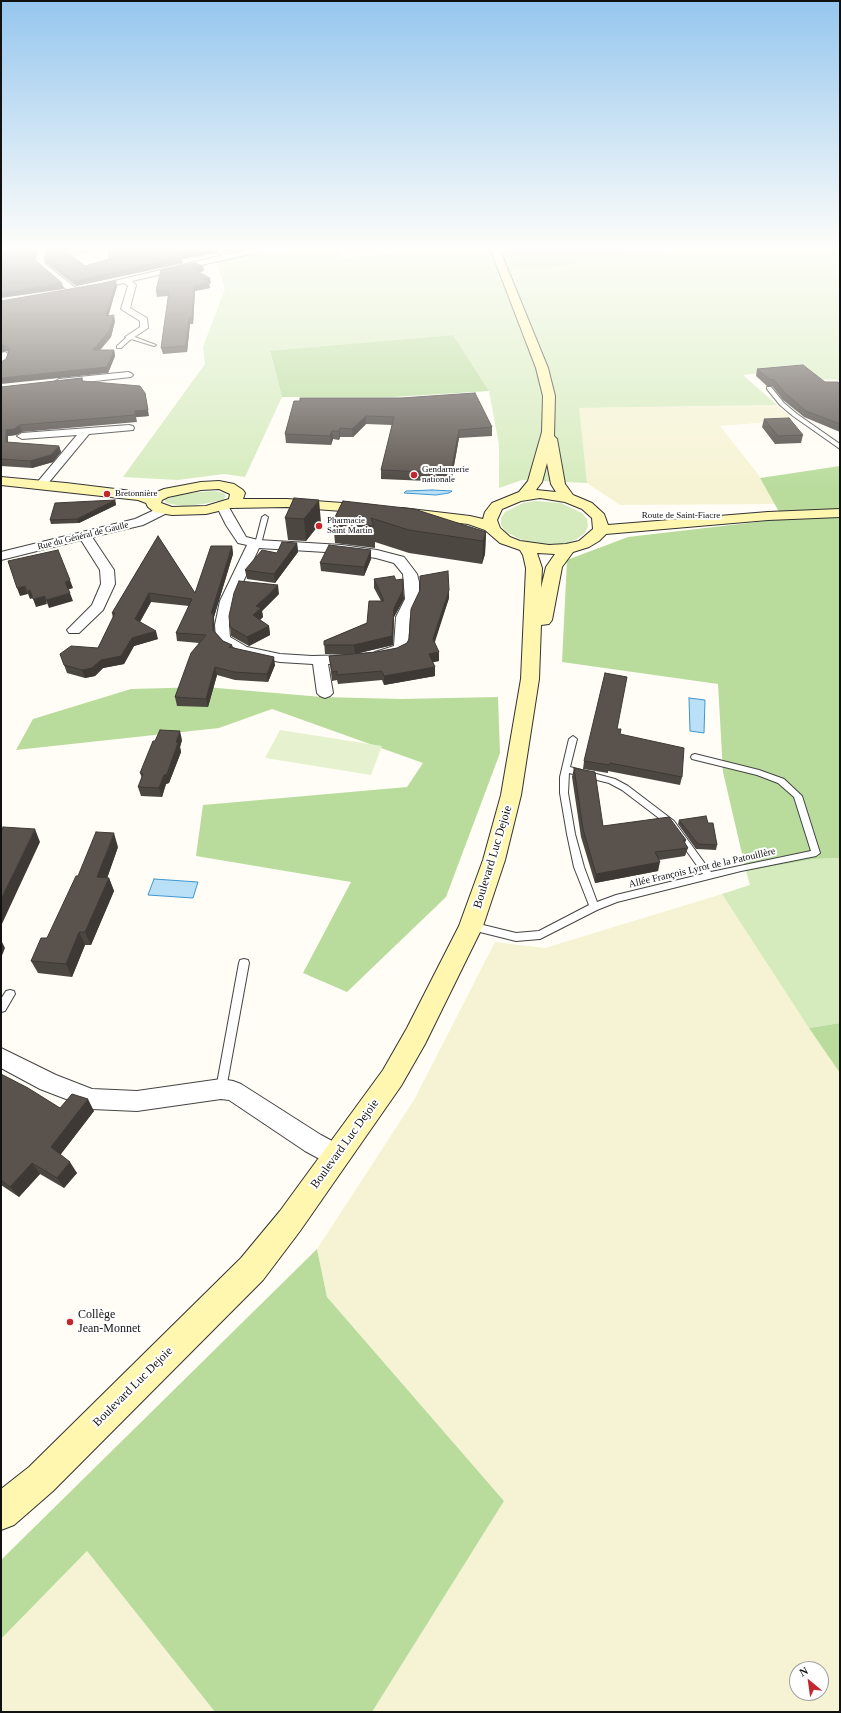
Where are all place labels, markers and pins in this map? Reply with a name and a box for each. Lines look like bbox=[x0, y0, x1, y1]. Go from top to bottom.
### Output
place label: Gendarmerie nationale bbox=[422, 465, 469, 486]
marker: Gendarmerie nationale bbox=[409, 470, 419, 480]
marker: Bretonnière bbox=[102, 489, 112, 499]
place label: Bretonnière bbox=[115, 489, 157, 499]
place label: Pharmacie Saint Martin bbox=[327, 516, 372, 537]
marker: Pharmacie Saint Martin bbox=[314, 521, 324, 531]
place label: Collège Jean-Monnet bbox=[78, 1308, 141, 1336]
marker: Collège Jean-Monnet bbox=[65, 1317, 75, 1327]

